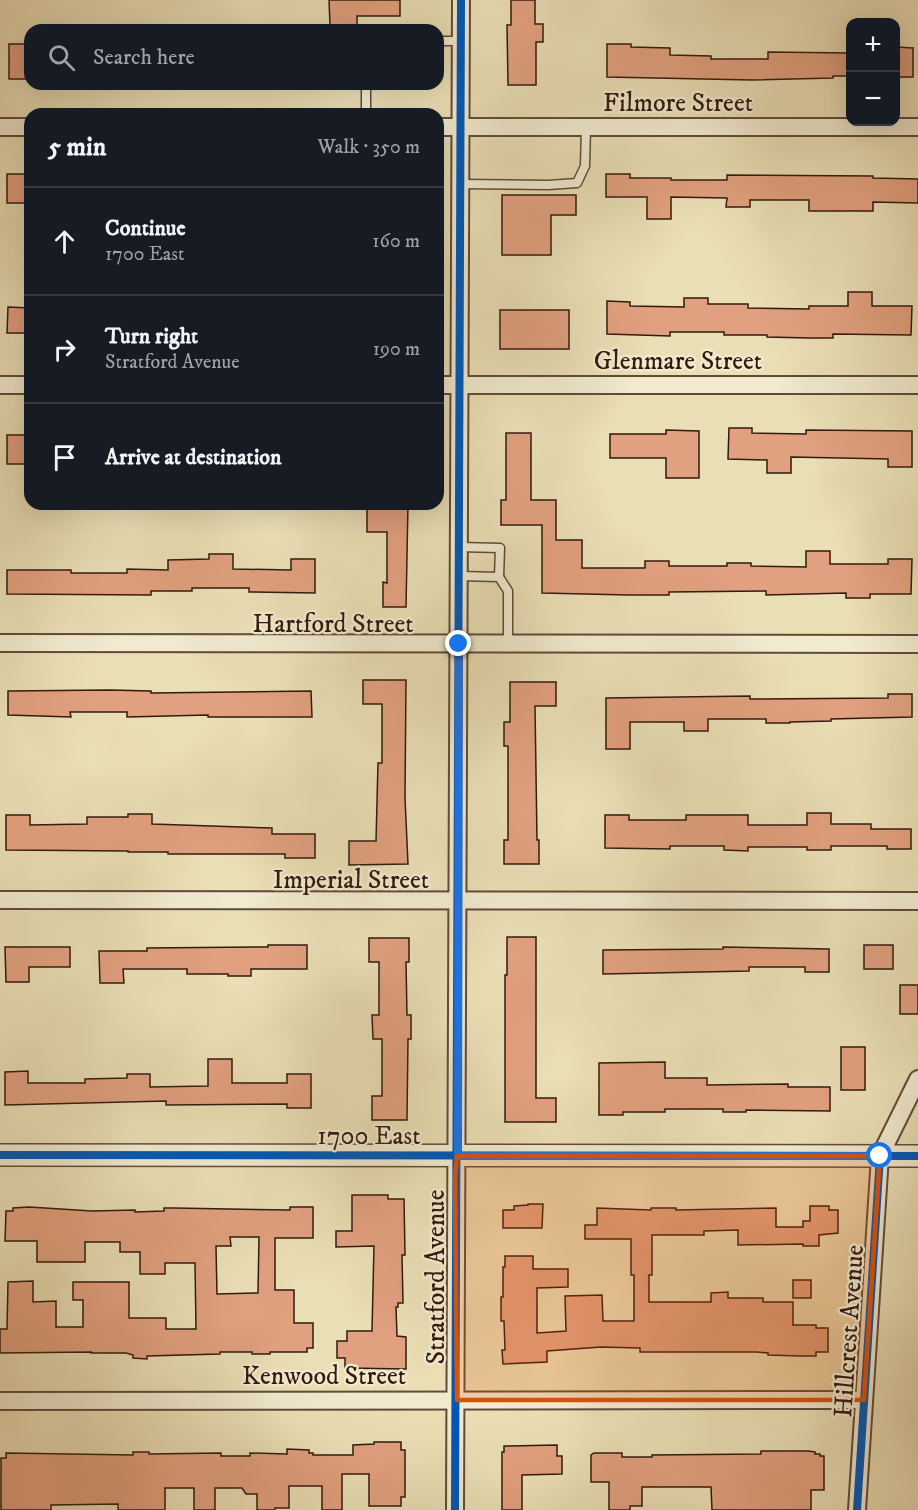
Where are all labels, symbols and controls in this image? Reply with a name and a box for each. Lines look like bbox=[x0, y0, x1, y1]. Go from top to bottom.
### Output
map controls bbox=[846, 18, 900, 126]
button: + bbox=[846, 18, 900, 72]
search box bbox=[24, 24, 444, 90]
icon: search bbox=[45, 41, 78, 74]
text: Search here bbox=[93, 44, 195, 71]
button: − bbox=[846, 72, 900, 126]
street label: Filmore Street bbox=[603, 87, 753, 120]
text: 5 min bbox=[48, 131, 106, 164]
text: Walk · 350 m bbox=[318, 135, 420, 160]
text: Continue bbox=[105, 215, 186, 242]
icon: ahead bbox=[48, 225, 81, 258]
text: 160 m bbox=[372, 229, 420, 254]
text: 1700 East bbox=[105, 242, 184, 267]
text: Turn right bbox=[105, 323, 198, 350]
icon: right bbox=[48, 333, 81, 366]
text: 190 m bbox=[373, 337, 420, 362]
street label: Glenmare Street bbox=[594, 345, 762, 378]
text: Stratford Avenue bbox=[105, 350, 239, 375]
icon: arrive bbox=[48, 441, 81, 474]
text: Arrive at destination bbox=[105, 444, 282, 471]
street label: Hartford Street bbox=[252, 608, 414, 641]
route end bbox=[445, 630, 471, 656]
street label: Imperial Street bbox=[273, 864, 429, 897]
street label: 1700 East bbox=[317, 1120, 421, 1153]
route start bbox=[866, 1142, 892, 1168]
street label: Stratford Avenue bbox=[420, 1190, 453, 1364]
street label: Hillcrest Avenue bbox=[827, 1244, 872, 1419]
street label: Kenwood Street bbox=[242, 1360, 406, 1393]

